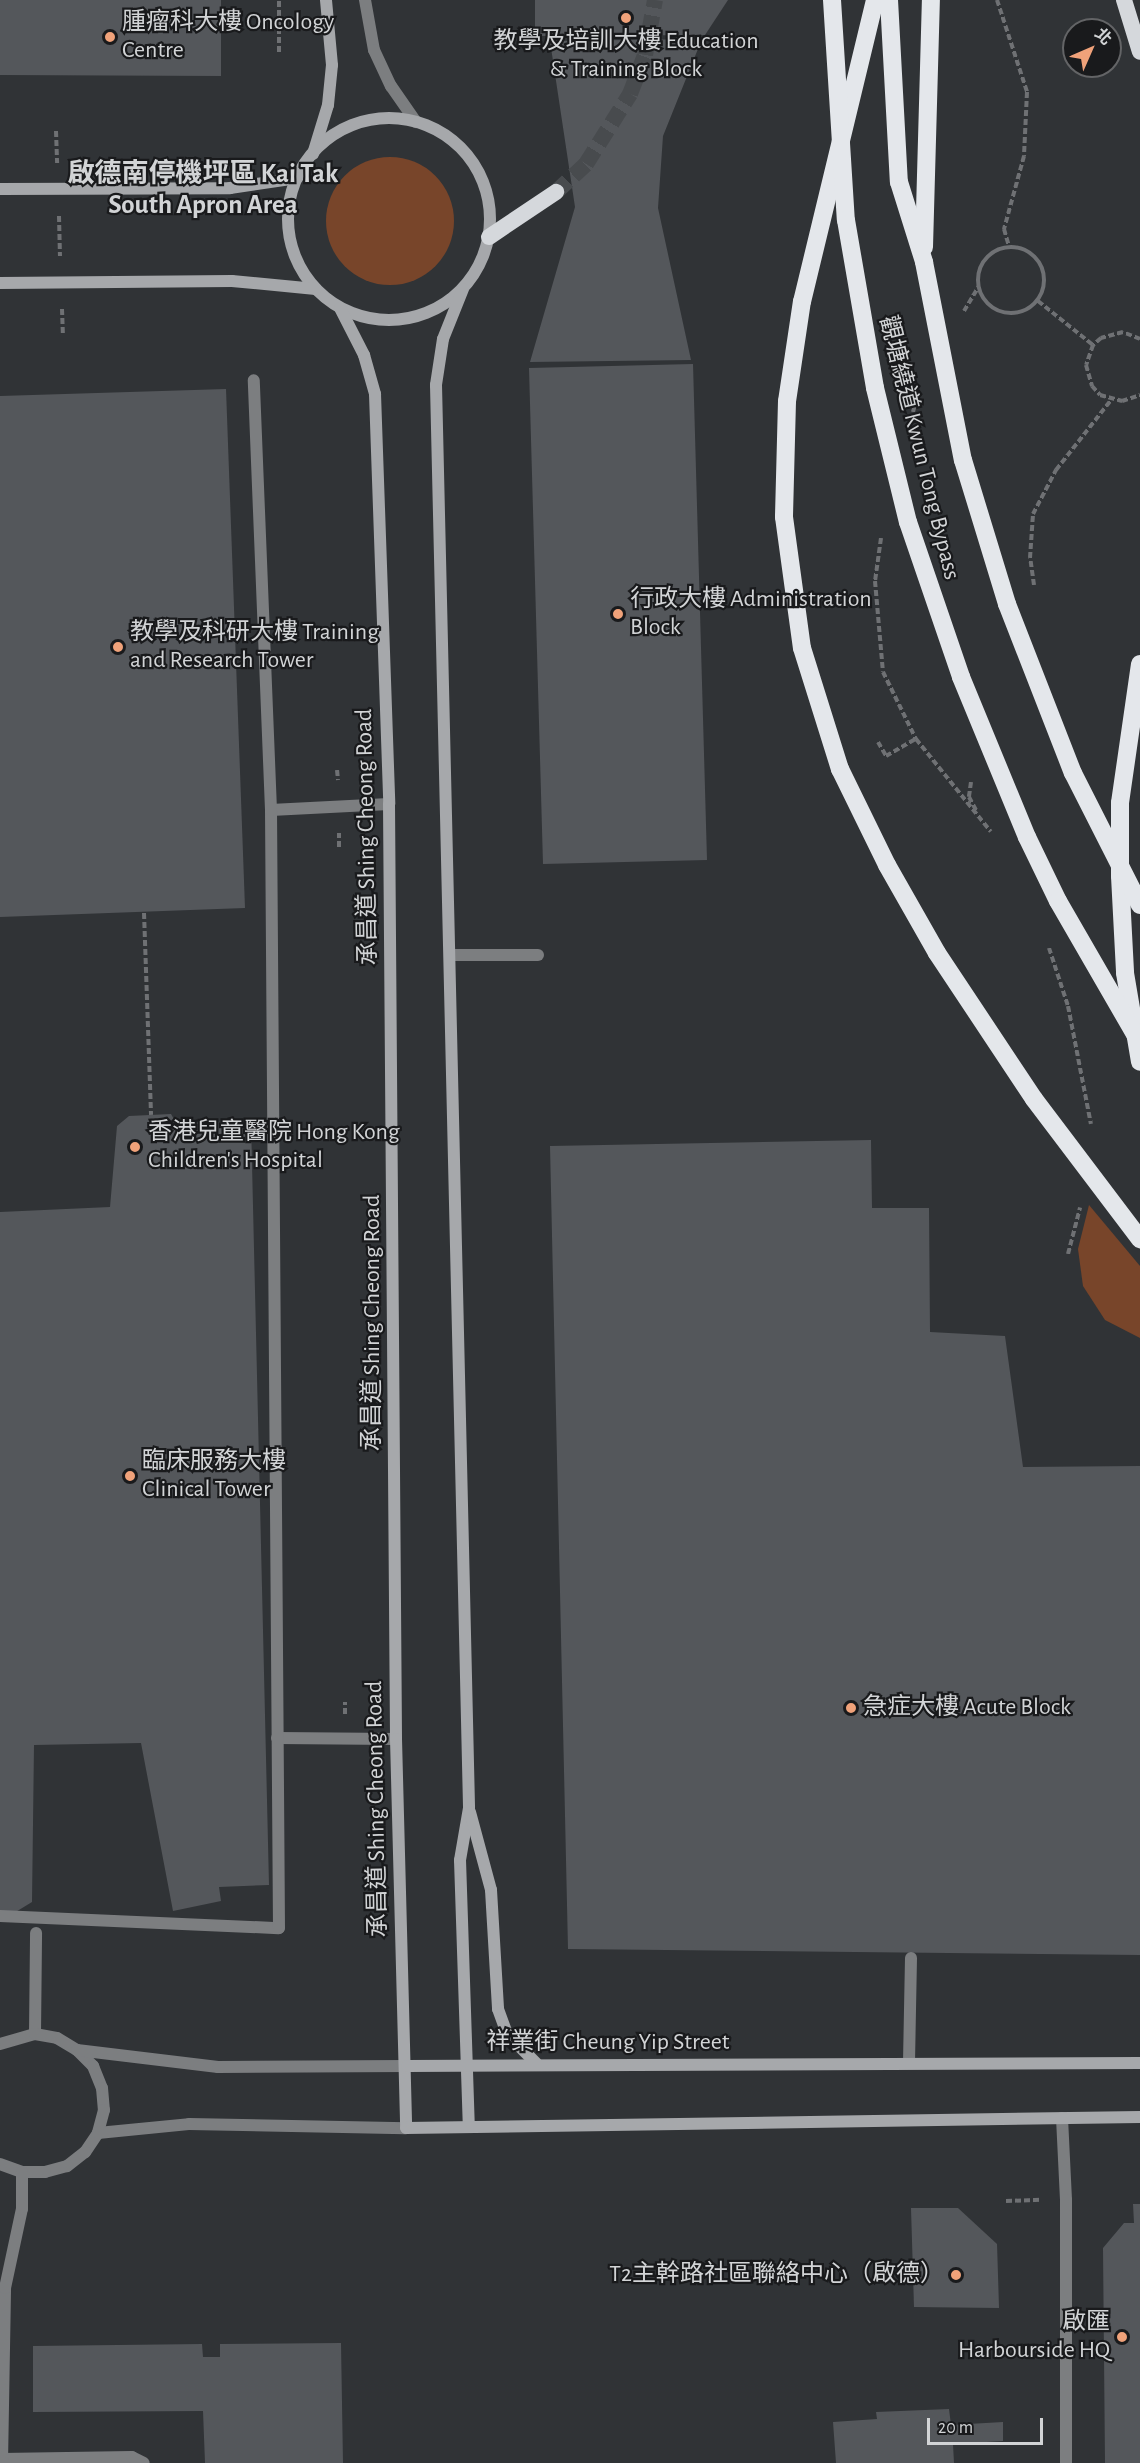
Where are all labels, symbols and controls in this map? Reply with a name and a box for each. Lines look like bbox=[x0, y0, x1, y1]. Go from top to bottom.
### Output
place label: 腫瘤科大樓 Oncology Centre bbox=[122, 9, 334, 65]
marker: 教學及培訓大樓 Education & Training Block bbox=[619, 11, 633, 25]
north arrow bbox=[1062, 18, 1122, 78]
text: 北 bbox=[1092, 25, 1115, 48]
place label: 教學及培訓大樓 Education & Training Block bbox=[493, 28, 759, 84]
marker: 腫瘤科大樓 Oncology Centre bbox=[103, 30, 117, 44]
district label: 啟德南停機坪區 Kai Tak South Apron Area bbox=[68, 157, 338, 220]
street label: 觀塘繞道 Kwun Tong Bypass bbox=[872, 313, 966, 583]
place label: 行政大樓 Administration Block bbox=[630, 586, 872, 642]
marker: 行政大樓 Administration Block bbox=[611, 607, 625, 621]
place label: 教學及科研大樓 Training and Research Tower bbox=[130, 619, 379, 675]
marker: 教學及科研大樓 Training and Research Tower bbox=[111, 640, 125, 654]
street label: 承昌道 Shing Cheong Road bbox=[350, 708, 384, 966]
place label: 香港兒童醫院 Hong Kong Children's Hospital bbox=[148, 1119, 400, 1175]
marker: 香港兒童醫院 Hong Kong Children's Hospital bbox=[126, 1138, 144, 1156]
street label: 承昌道 Shing Cheong Road bbox=[359, 1195, 387, 1451]
place label: 臨床服務大樓 Clinical Tower bbox=[142, 1448, 286, 1504]
marker: 臨床服務大樓 Clinical Tower bbox=[123, 1469, 137, 1483]
street label: 承昌道 Shing Cheong Road bbox=[360, 1680, 394, 1938]
place label: 急症大樓 Acute Block bbox=[863, 1694, 1071, 1722]
marker: 急症大樓 Acute Block bbox=[844, 1701, 858, 1715]
street label: 祥業街 Cheung Yip Street bbox=[487, 2029, 729, 2057]
place label: T2主幹路社區聯絡中心（啟德） bbox=[609, 2261, 944, 2289]
marker: T2主幹路社區聯絡中心（啟德） bbox=[949, 2268, 963, 2282]
place label: 啟匯 Harbourside HQ bbox=[958, 2309, 1110, 2365]
marker: 啟匯 Harbourside HQ bbox=[1115, 2330, 1129, 2344]
scale bar bbox=[930, 2406, 1046, 2444]
text: 20 m bbox=[938, 2419, 973, 2437]

